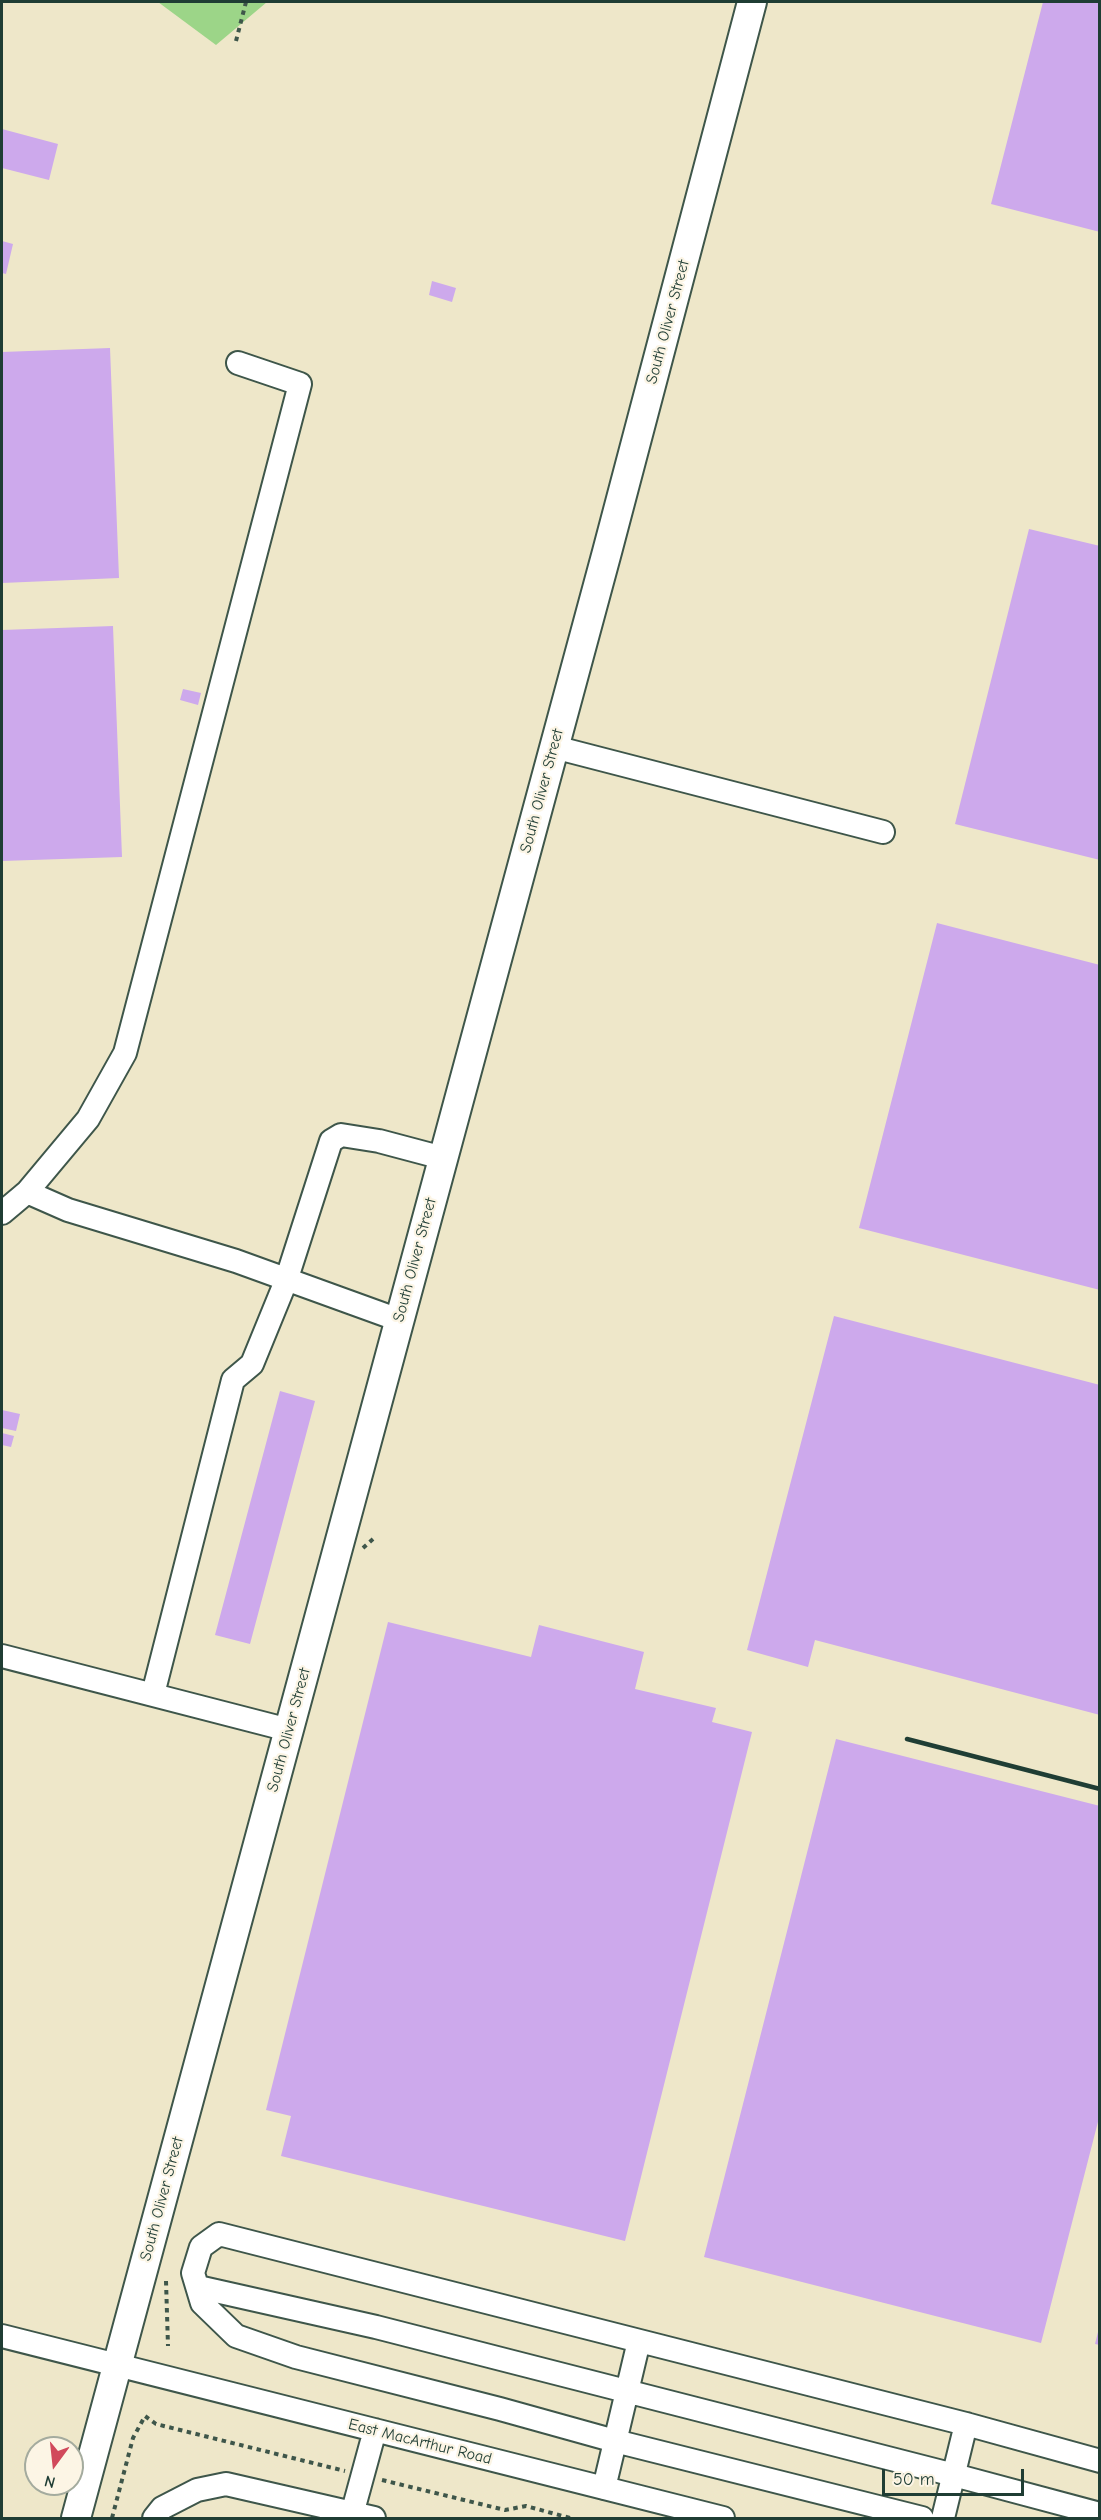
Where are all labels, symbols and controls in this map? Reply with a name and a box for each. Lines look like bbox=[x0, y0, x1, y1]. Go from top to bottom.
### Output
street label: South Oliver Street bbox=[642, 258, 694, 386]
street label: South Oliver Street bbox=[516, 727, 568, 855]
street label: South Oliver Street bbox=[389, 1196, 441, 1324]
street label: South Oliver Street bbox=[263, 1666, 315, 1794]
street label: South Oliver Street bbox=[136, 2135, 188, 2263]
street label: East MacArthur Road bbox=[346, 2415, 494, 2469]
north arrow bbox=[24, 2436, 84, 2496]
scale bar bbox=[885, 2457, 1028, 2495]
text: 50 m bbox=[893, 2469, 935, 2490]
text: N bbox=[42, 2471, 57, 2491]

